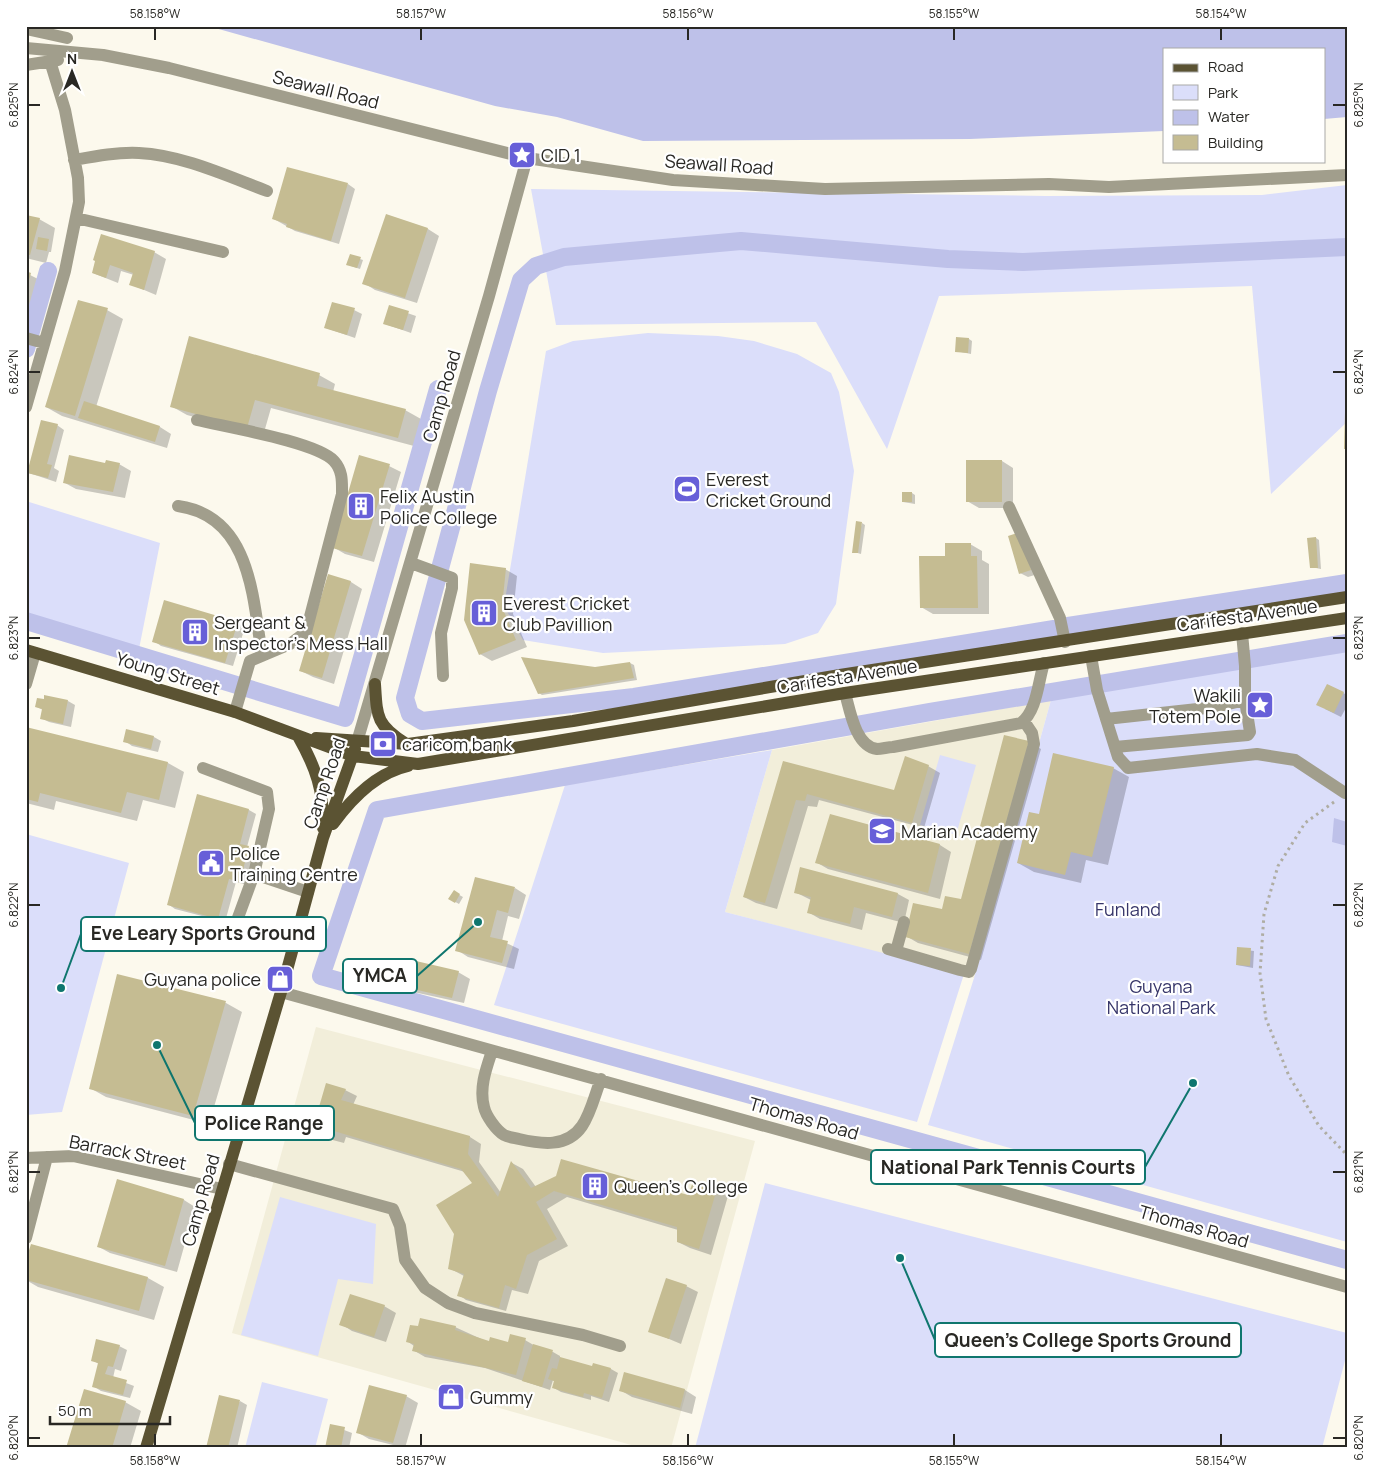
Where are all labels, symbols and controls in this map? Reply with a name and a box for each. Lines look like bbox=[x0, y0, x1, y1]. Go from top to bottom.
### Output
text: 58.158°W bbox=[130, 5, 181, 22]
text: 58.157°W bbox=[396, 5, 447, 22]
text: 58.156°W bbox=[662, 5, 714, 22]
text: 58.155°W bbox=[929, 5, 980, 22]
text: 58.154°W bbox=[1196, 5, 1247, 22]
north arrow bbox=[48, 48, 98, 98]
legend bbox=[1163, 48, 1326, 162]
text: N bbox=[67, 49, 77, 68]
text: Road bbox=[1208, 56, 1244, 77]
street label: Seawall Road bbox=[270, 64, 382, 114]
text: Park bbox=[1208, 82, 1238, 103]
text: 6.825°N bbox=[5, 83, 22, 127]
text: 6.825°N bbox=[1350, 83, 1367, 127]
text: Water bbox=[1208, 106, 1250, 127]
text: Building bbox=[1208, 132, 1263, 153]
place icon: CID 1 bbox=[507, 140, 537, 170]
place label: CID 1 bbox=[541, 143, 581, 167]
street label: Seawall Road bbox=[664, 148, 774, 180]
street label: Camp Road bbox=[416, 347, 466, 445]
text: 6.824°N bbox=[5, 350, 22, 394]
text: 6.824°N bbox=[1350, 350, 1367, 394]
place label: Everest Cricket Ground bbox=[706, 467, 831, 512]
sports icon: Everest Cricket Ground bbox=[672, 474, 702, 504]
place label: Felix Austin Police College bbox=[380, 484, 497, 529]
building icon: Felix Austin Police College bbox=[346, 491, 376, 521]
place label: Everest Cricket Club Pavillion bbox=[503, 591, 630, 636]
street label: Carifesta Avenue bbox=[1175, 593, 1319, 637]
building icon: Everest Cricket Club Pavillion bbox=[469, 598, 499, 628]
place label: Sergeant & Inspector's Mess Hall bbox=[214, 610, 388, 655]
text: 6.823°N bbox=[5, 616, 22, 660]
text: 6.823°N bbox=[1350, 616, 1367, 660]
building icon: Sergeant & Inspector's Mess Hall bbox=[180, 617, 210, 647]
street label: Young Street bbox=[113, 646, 223, 700]
street label: Carifesta Avenue bbox=[775, 653, 919, 699]
place label: Wakili Totem Pole bbox=[1149, 683, 1241, 728]
place icon: Wakili Totem Pole bbox=[1245, 690, 1275, 720]
bank icon: caricom bank bbox=[368, 729, 398, 759]
place label: caricom bank bbox=[402, 732, 513, 756]
street label: Camp Road bbox=[297, 734, 351, 832]
school or university icon: Marian Academy bbox=[867, 816, 897, 846]
place label: Marian Academy bbox=[901, 819, 1038, 843]
place label: Police Training Centre bbox=[230, 841, 358, 886]
public building icon: Police Training Centre bbox=[196, 848, 226, 878]
text: 6.822°N bbox=[5, 883, 22, 927]
text: 6.822°N bbox=[1350, 883, 1367, 927]
park label: Funland bbox=[1095, 897, 1161, 921]
callout: Eve Leary Sports Ground bbox=[81, 917, 326, 951]
text: Eve Leary Sports Ground bbox=[91, 920, 315, 946]
callout: YMCA bbox=[343, 959, 417, 993]
text: YMCA bbox=[353, 962, 407, 988]
shop icon: Guyana police bbox=[265, 964, 295, 994]
place label: Guyana police bbox=[144, 967, 261, 991]
park label: Guyana National Park bbox=[1107, 974, 1216, 1019]
street label: Thomas Road bbox=[746, 1091, 862, 1145]
callout: Police Range bbox=[195, 1106, 334, 1140]
text: Police Range bbox=[205, 1110, 323, 1136]
street label: Barrack Street bbox=[67, 1129, 189, 1175]
callout: National Park Tennis Courts bbox=[871, 1150, 1145, 1184]
text: 6.821°N bbox=[5, 1151, 22, 1193]
street label: Camp Road bbox=[175, 1151, 225, 1249]
text: 6.821°N bbox=[1350, 1151, 1367, 1193]
text: National Park Tennis Courts bbox=[881, 1154, 1135, 1180]
building icon: Queen's College bbox=[580, 1171, 610, 1201]
place label: Queen's College bbox=[614, 1174, 748, 1198]
street label: Thomas Road bbox=[1136, 1199, 1252, 1253]
callout: Queen's College Sports Ground bbox=[935, 1323, 1241, 1357]
text: Queen's College Sports Ground bbox=[945, 1327, 1231, 1353]
shop icon: Gummy bbox=[436, 1382, 466, 1412]
place label: Gummy bbox=[470, 1385, 534, 1409]
scale bar bbox=[50, 1394, 170, 1426]
text: 50 m bbox=[58, 1400, 92, 1421]
text: 6.820°N bbox=[5, 1415, 22, 1461]
text: 6.820°N bbox=[1350, 1415, 1367, 1461]
text: 58.158°W bbox=[130, 1452, 181, 1469]
text: 58.157°W bbox=[396, 1452, 447, 1469]
text: 58.156°W bbox=[662, 1452, 714, 1469]
text: 58.155°W bbox=[929, 1452, 980, 1469]
text: 58.154°W bbox=[1196, 1452, 1247, 1469]

